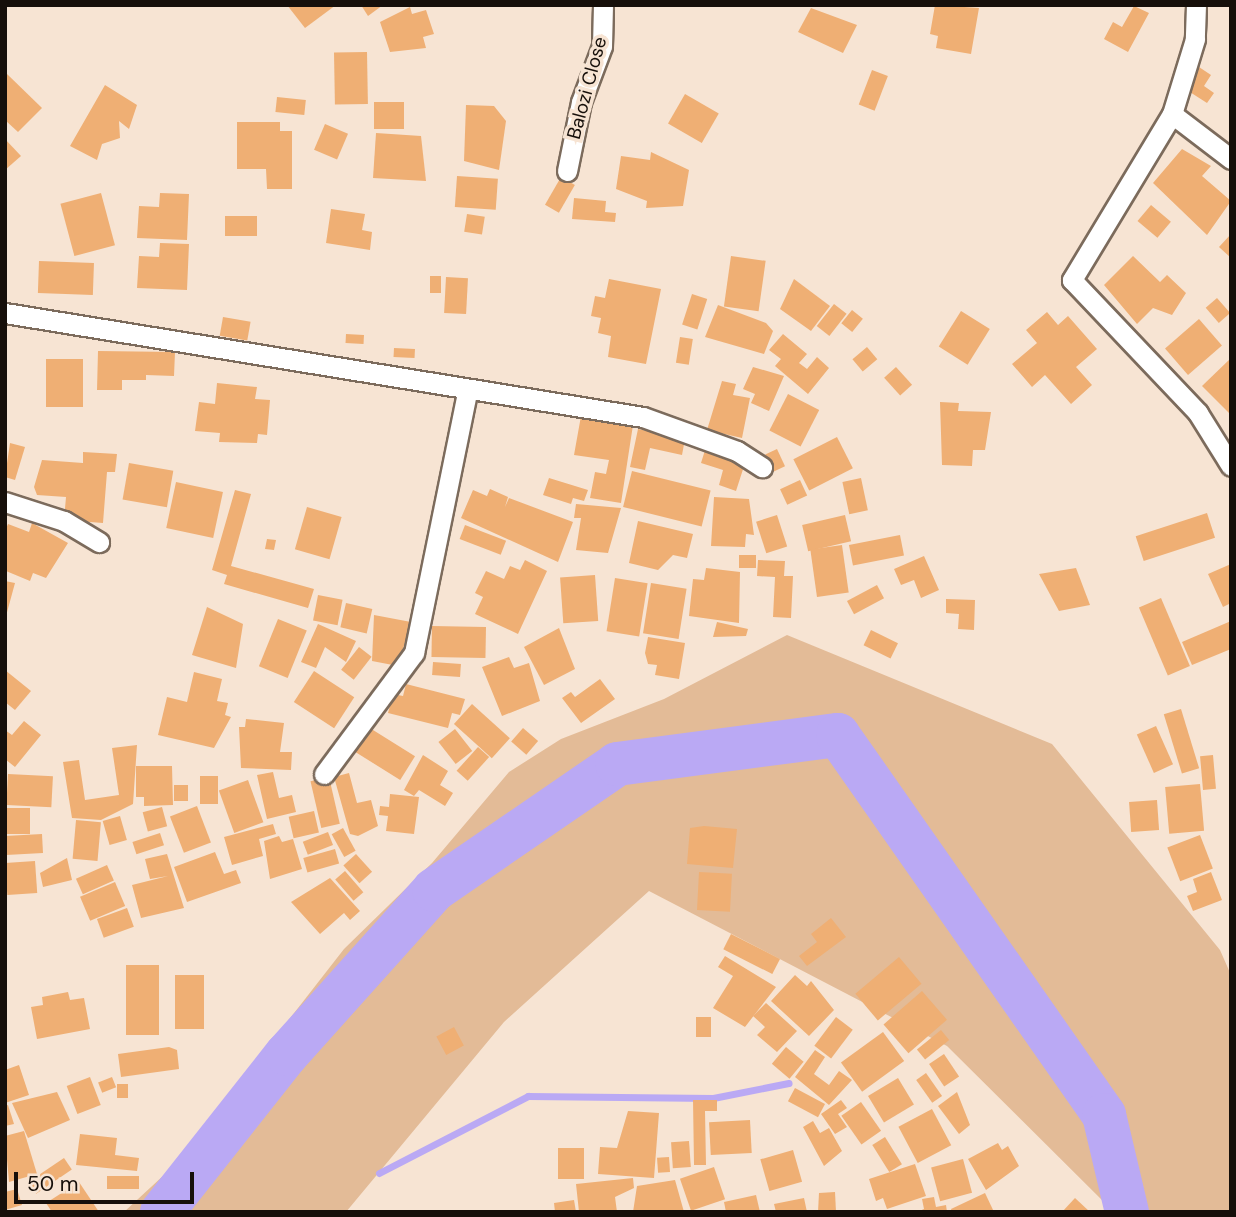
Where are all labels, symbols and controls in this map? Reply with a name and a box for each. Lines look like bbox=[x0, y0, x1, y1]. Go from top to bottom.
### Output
street label: Balozi Close bbox=[562, 34, 612, 142]
scale bar bbox=[18, 1158, 198, 1202]
text: 50 m bbox=[27, 1170, 78, 1198]

